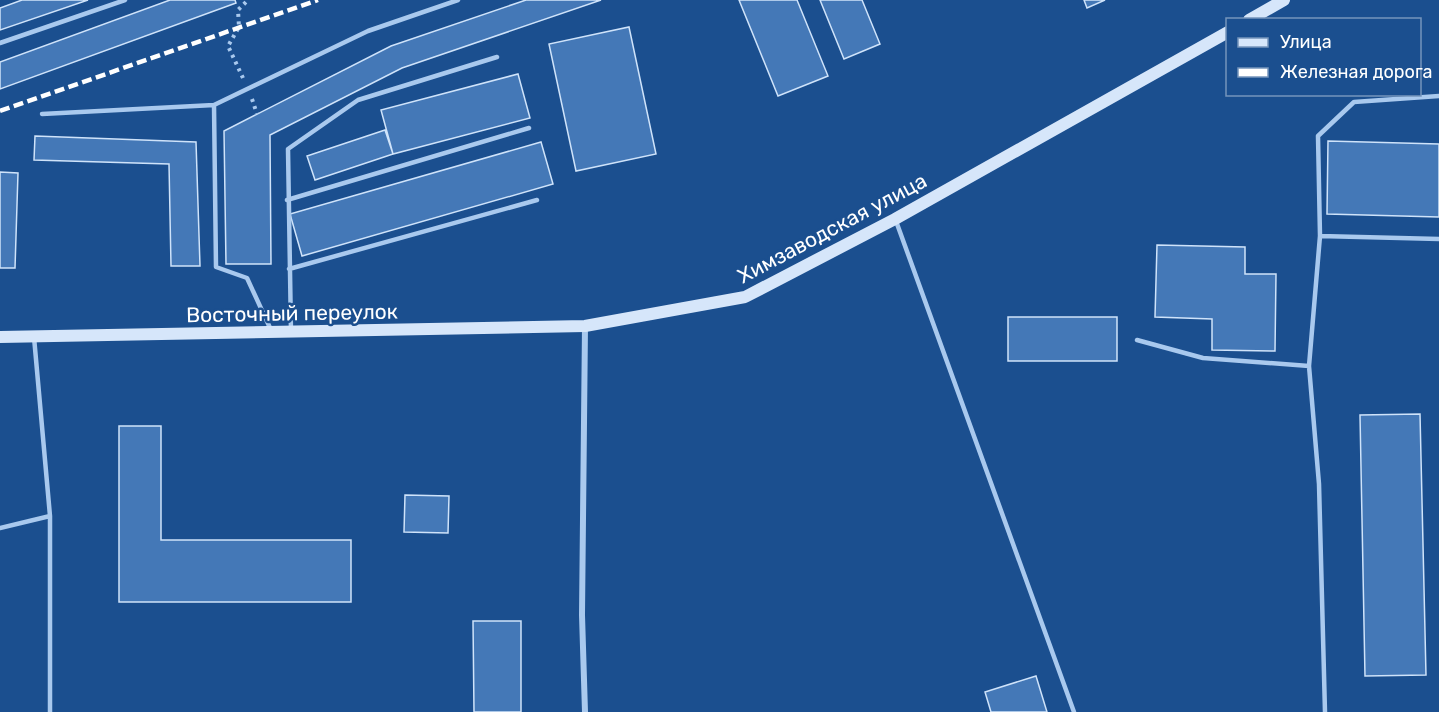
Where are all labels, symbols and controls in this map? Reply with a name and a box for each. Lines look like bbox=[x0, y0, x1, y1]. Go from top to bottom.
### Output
legend bbox=[1226, 18, 1421, 96]
text: Улица bbox=[1280, 31, 1332, 53]
text: Железная дорога bbox=[1280, 61, 1433, 83]
street label: Химзаводская улица bbox=[733, 168, 931, 288]
street label: Восточный переулок bbox=[186, 299, 398, 327]

